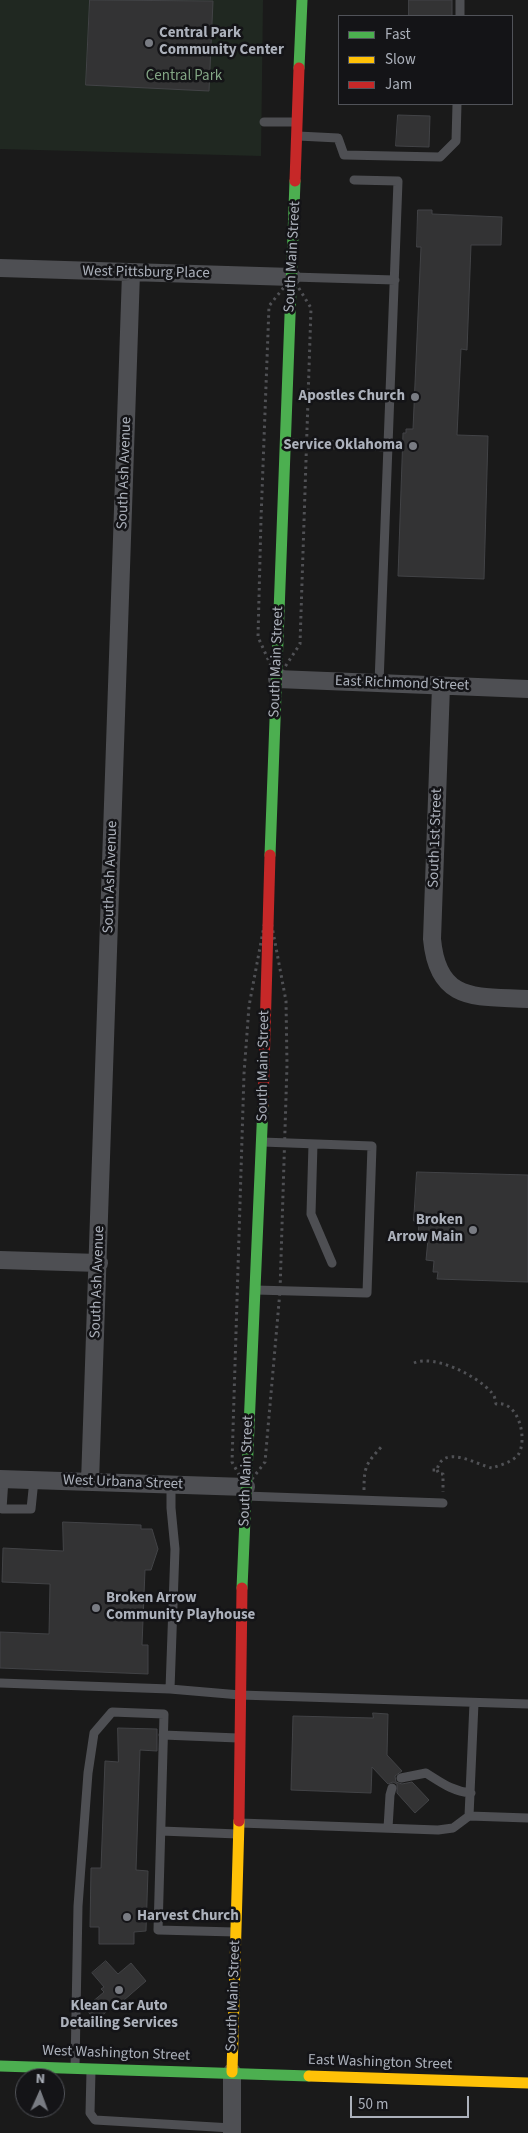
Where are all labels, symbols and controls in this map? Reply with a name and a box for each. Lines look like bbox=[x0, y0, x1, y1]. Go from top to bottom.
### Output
legend bbox=[338, 15, 513, 105]
text: Fast bbox=[385, 24, 411, 45]
place label: Central Park Community Center bbox=[159, 25, 284, 60]
marker: Central Park Community Center bbox=[143, 37, 155, 49]
text: Slow bbox=[385, 49, 416, 70]
park label: Central Park bbox=[146, 68, 222, 86]
text: Jam bbox=[385, 74, 412, 95]
street label: South Main Street bbox=[281, 201, 305, 313]
street label: West Pittsburg Place bbox=[82, 263, 210, 283]
place label: Apostles Church bbox=[299, 388, 405, 406]
marker: Apostles Church bbox=[409, 391, 421, 403]
street label: South Ash Avenue bbox=[114, 416, 136, 530]
place label: Service Oklahoma bbox=[283, 437, 403, 455]
marker: Service Oklahoma bbox=[407, 440, 419, 452]
street label: South Main Street bbox=[266, 606, 288, 718]
street label: East Richmond Street bbox=[335, 673, 469, 695]
street label: South 1st Street bbox=[425, 788, 447, 888]
street label: South Ash Avenue bbox=[100, 820, 122, 934]
street label: South Main Street bbox=[254, 1010, 274, 1122]
place label: Broken Arrow Main bbox=[388, 1212, 463, 1247]
marker: Broken Arrow Main bbox=[467, 1224, 479, 1236]
street label: South Ash Avenue bbox=[87, 1225, 109, 1339]
street label: South Main Street bbox=[236, 1415, 258, 1527]
street label: West Urbana Street bbox=[63, 1472, 183, 1494]
place label: Broken Arrow Community Playhouse bbox=[106, 1590, 255, 1625]
marker: Broken Arrow Community Playhouse bbox=[90, 1602, 102, 1614]
place label: Harvest Church bbox=[137, 1908, 239, 1926]
marker: Harvest Church bbox=[121, 1911, 133, 1923]
street label: South Main Street bbox=[223, 1940, 245, 2052]
marker: Klean Car Auto Detailing Services bbox=[113, 1984, 125, 1996]
place label: Klean Car Auto Detailing Services bbox=[60, 1998, 178, 2033]
street label: West Washington Street bbox=[42, 2042, 190, 2066]
street label: East Washington Street bbox=[308, 2051, 452, 2075]
north arrow bbox=[15, 2068, 65, 2118]
text: N bbox=[35, 2069, 45, 2089]
scale bar bbox=[353, 2086, 472, 2118]
text: 50 m bbox=[358, 2094, 388, 2115]

